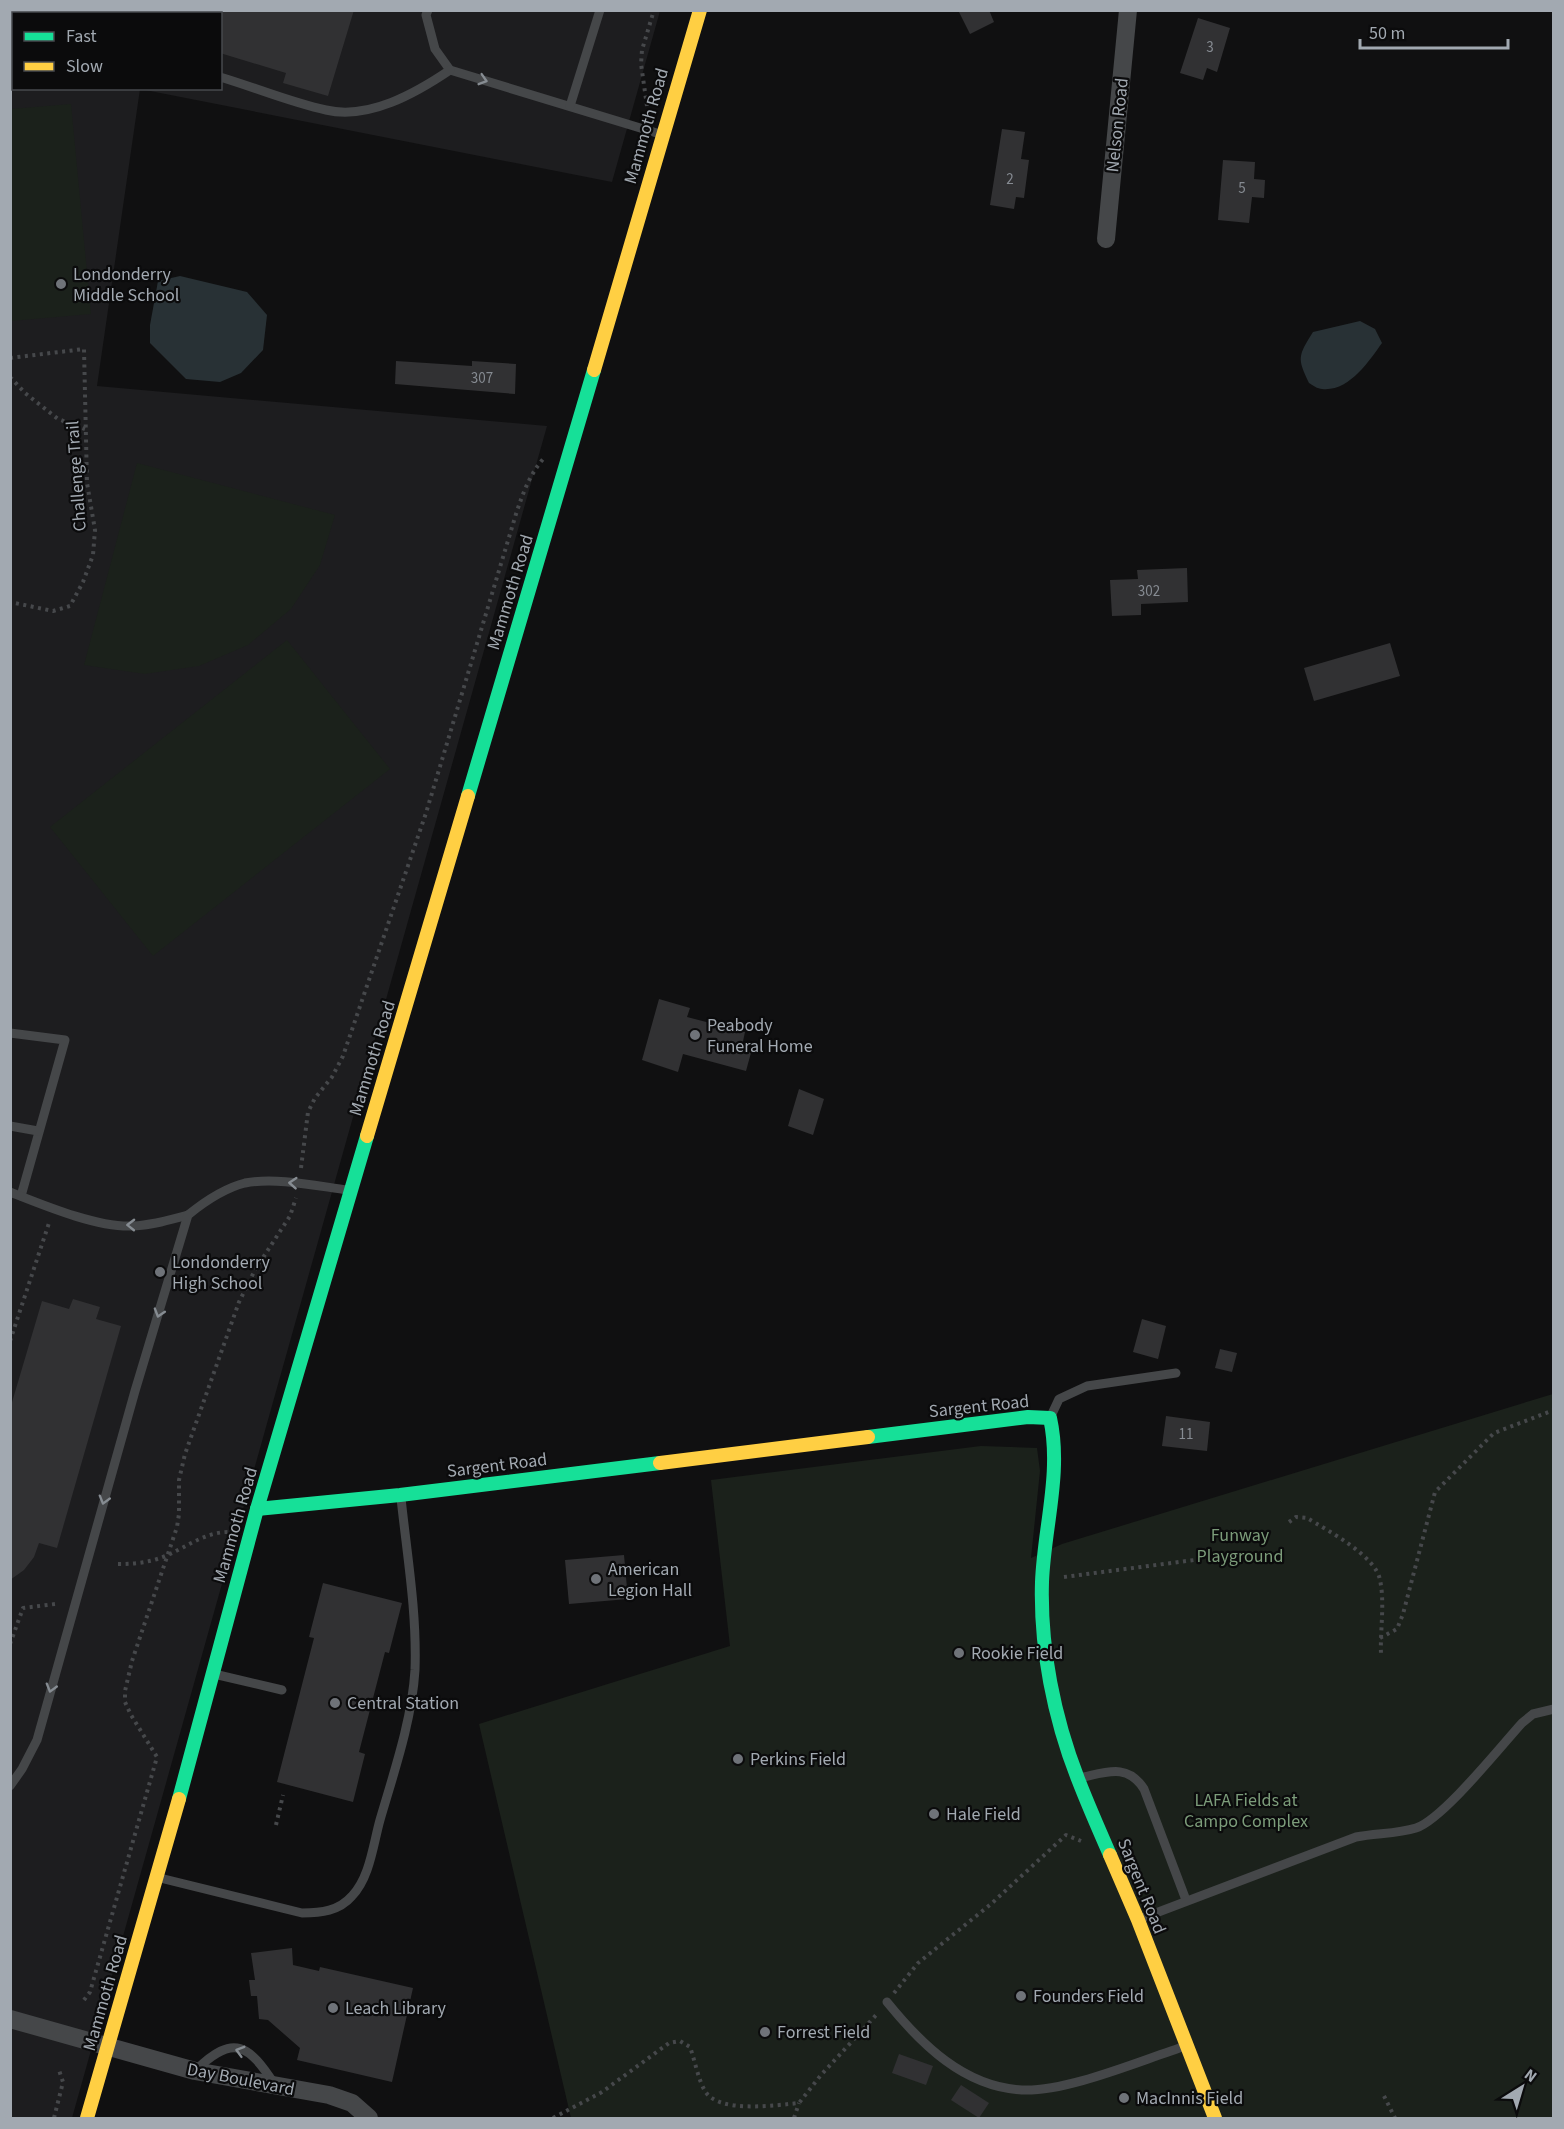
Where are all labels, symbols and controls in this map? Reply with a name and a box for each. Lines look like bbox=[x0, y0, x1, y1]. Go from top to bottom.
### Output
legend bbox=[12, 12, 222, 90]
scale bar bbox=[1360, 12, 1508, 50]
text: 50 m bbox=[1369, 21, 1405, 46]
text: Fast bbox=[66, 24, 97, 49]
house number: 3 bbox=[1206, 37, 1214, 58]
text: Slow bbox=[66, 54, 103, 79]
street label: Mammoth Road bbox=[618, 65, 675, 187]
one-way arrow bbox=[477, 73, 488, 85]
street label: Nelson Road bbox=[1100, 77, 1135, 173]
house number: 2 bbox=[1006, 169, 1014, 190]
house number: 5 bbox=[1238, 178, 1246, 199]
place label: Londonderry Middle School bbox=[73, 262, 179, 308]
marker: Londonderry Middle School bbox=[54, 277, 68, 291]
house number: 307 bbox=[471, 368, 493, 389]
street label: Challenge Trail bbox=[60, 420, 93, 532]
street label: Mammoth Road bbox=[481, 531, 540, 653]
house number: 302 bbox=[1138, 581, 1160, 602]
street label: Mammoth Road bbox=[343, 997, 402, 1119]
place label: Peabody Funeral Home bbox=[707, 1013, 813, 1059]
marker: Peabody Funeral Home bbox=[688, 1028, 702, 1042]
one-way arrow bbox=[288, 1177, 297, 1190]
one-way arrow bbox=[126, 1219, 135, 1232]
place label: Londonderry High School bbox=[172, 1250, 271, 1296]
marker: Londonderry High School bbox=[153, 1265, 167, 1279]
one-way arrow bbox=[154, 1307, 166, 1318]
street label: Sargent Road bbox=[928, 1389, 1030, 1424]
house number: 11 bbox=[1179, 1424, 1193, 1445]
street label: Sargent Road bbox=[446, 1447, 549, 1484]
street label: Mammoth Road bbox=[207, 1464, 264, 1586]
one-way arrow bbox=[99, 1494, 111, 1505]
park label: Funway Playground bbox=[1197, 1523, 1283, 1569]
place label: American Legion Hall bbox=[608, 1557, 692, 1603]
marker: American Legion Hall bbox=[589, 1572, 603, 1586]
place label: Rookie Field bbox=[971, 1641, 1063, 1666]
marker: Rookie Field bbox=[952, 1646, 966, 1660]
one-way arrow bbox=[46, 1682, 58, 1693]
place label: Central Station bbox=[347, 1691, 459, 1716]
marker: Central Station bbox=[328, 1696, 342, 1710]
place label: Perkins Field bbox=[750, 1747, 846, 1772]
marker: Perkins Field bbox=[731, 1752, 745, 1766]
park label: LAFA Fields at Campo Complex bbox=[1184, 1788, 1308, 1834]
place label: Hale Field bbox=[946, 1802, 1021, 1827]
marker: Hale Field bbox=[927, 1807, 941, 1821]
street label: Sargent Road bbox=[1111, 1835, 1172, 1938]
street label: Mammoth Road bbox=[77, 1932, 134, 2054]
place label: Founders Field bbox=[1033, 1984, 1144, 2009]
marker: Founders Field bbox=[1014, 1989, 1028, 2003]
place label: Leach Library bbox=[345, 1996, 447, 2021]
marker: Leach Library bbox=[326, 2001, 340, 2015]
place label: Forrest Field bbox=[777, 2020, 870, 2045]
marker: Forrest Field bbox=[758, 2025, 772, 2039]
one-way arrow bbox=[235, 2045, 245, 2058]
street label: Day Boulevard bbox=[185, 2057, 297, 2102]
north arrow bbox=[1492, 2057, 1552, 2117]
text: N bbox=[1520, 2064, 1541, 2088]
place label: MacInnis Field bbox=[1136, 2086, 1243, 2111]
marker: MacInnis Field bbox=[1117, 2091, 1131, 2105]

